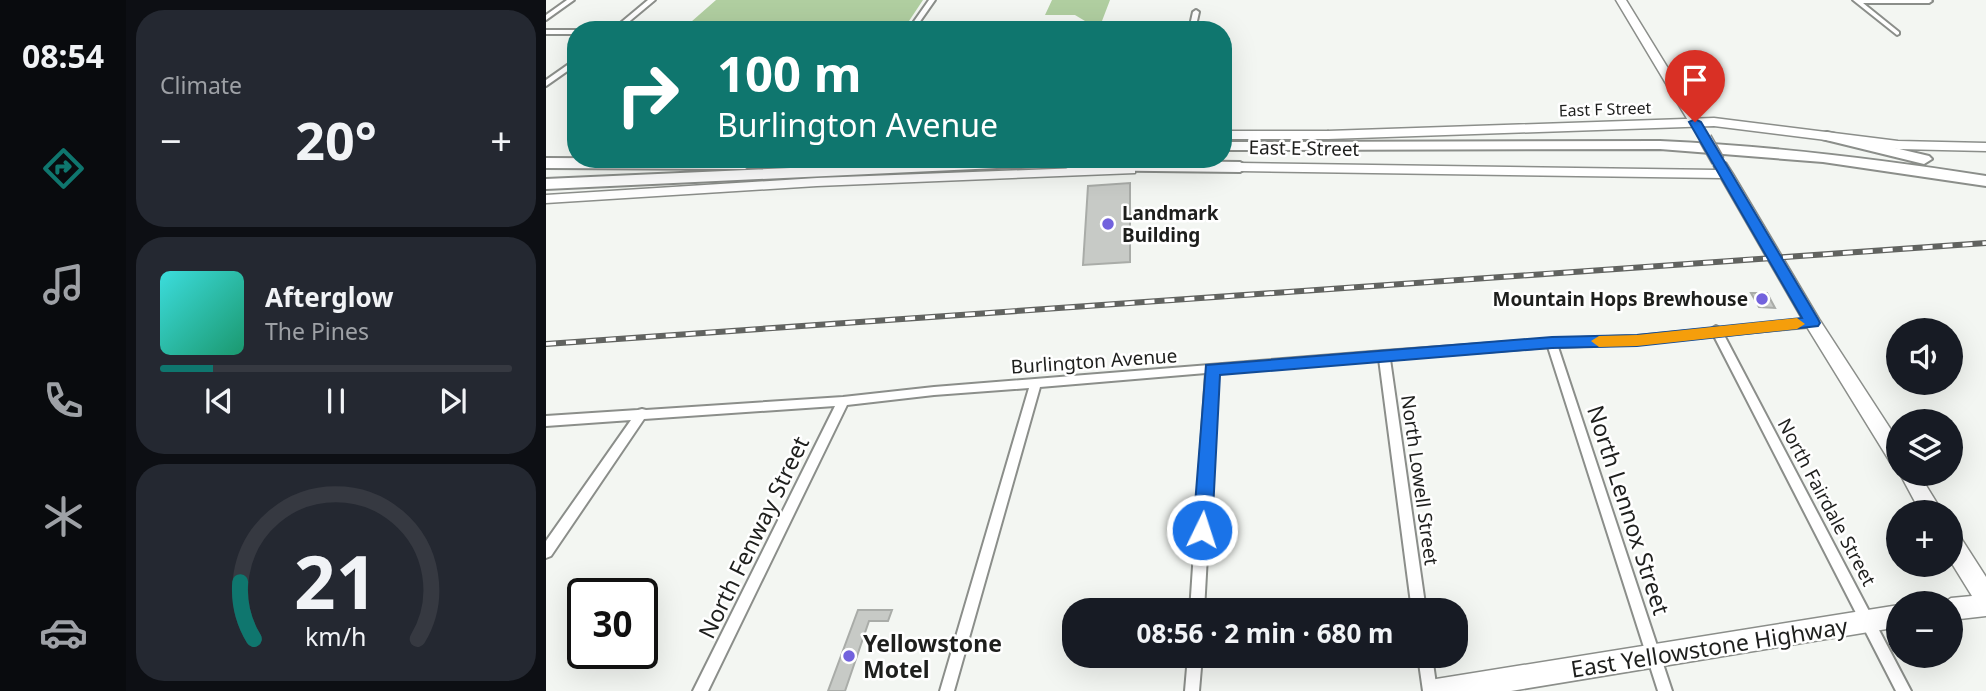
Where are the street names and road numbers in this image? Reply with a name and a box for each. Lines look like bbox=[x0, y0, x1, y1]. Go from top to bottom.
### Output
street label: East F Street bbox=[1558, 96, 1652, 122]
street label: East E Street bbox=[1248, 134, 1360, 162]
street label: Burlington Avenue bbox=[1010, 342, 1178, 380]
street label: North Lowell Street bbox=[1395, 393, 1445, 567]
street label: North Lennox Street bbox=[1580, 401, 1678, 619]
street label: North Fairdale Street bbox=[1772, 414, 1882, 590]
street label: North Fenway Street bbox=[690, 430, 816, 644]
street label: East Yellowstone Highway bbox=[1568, 609, 1850, 685]

